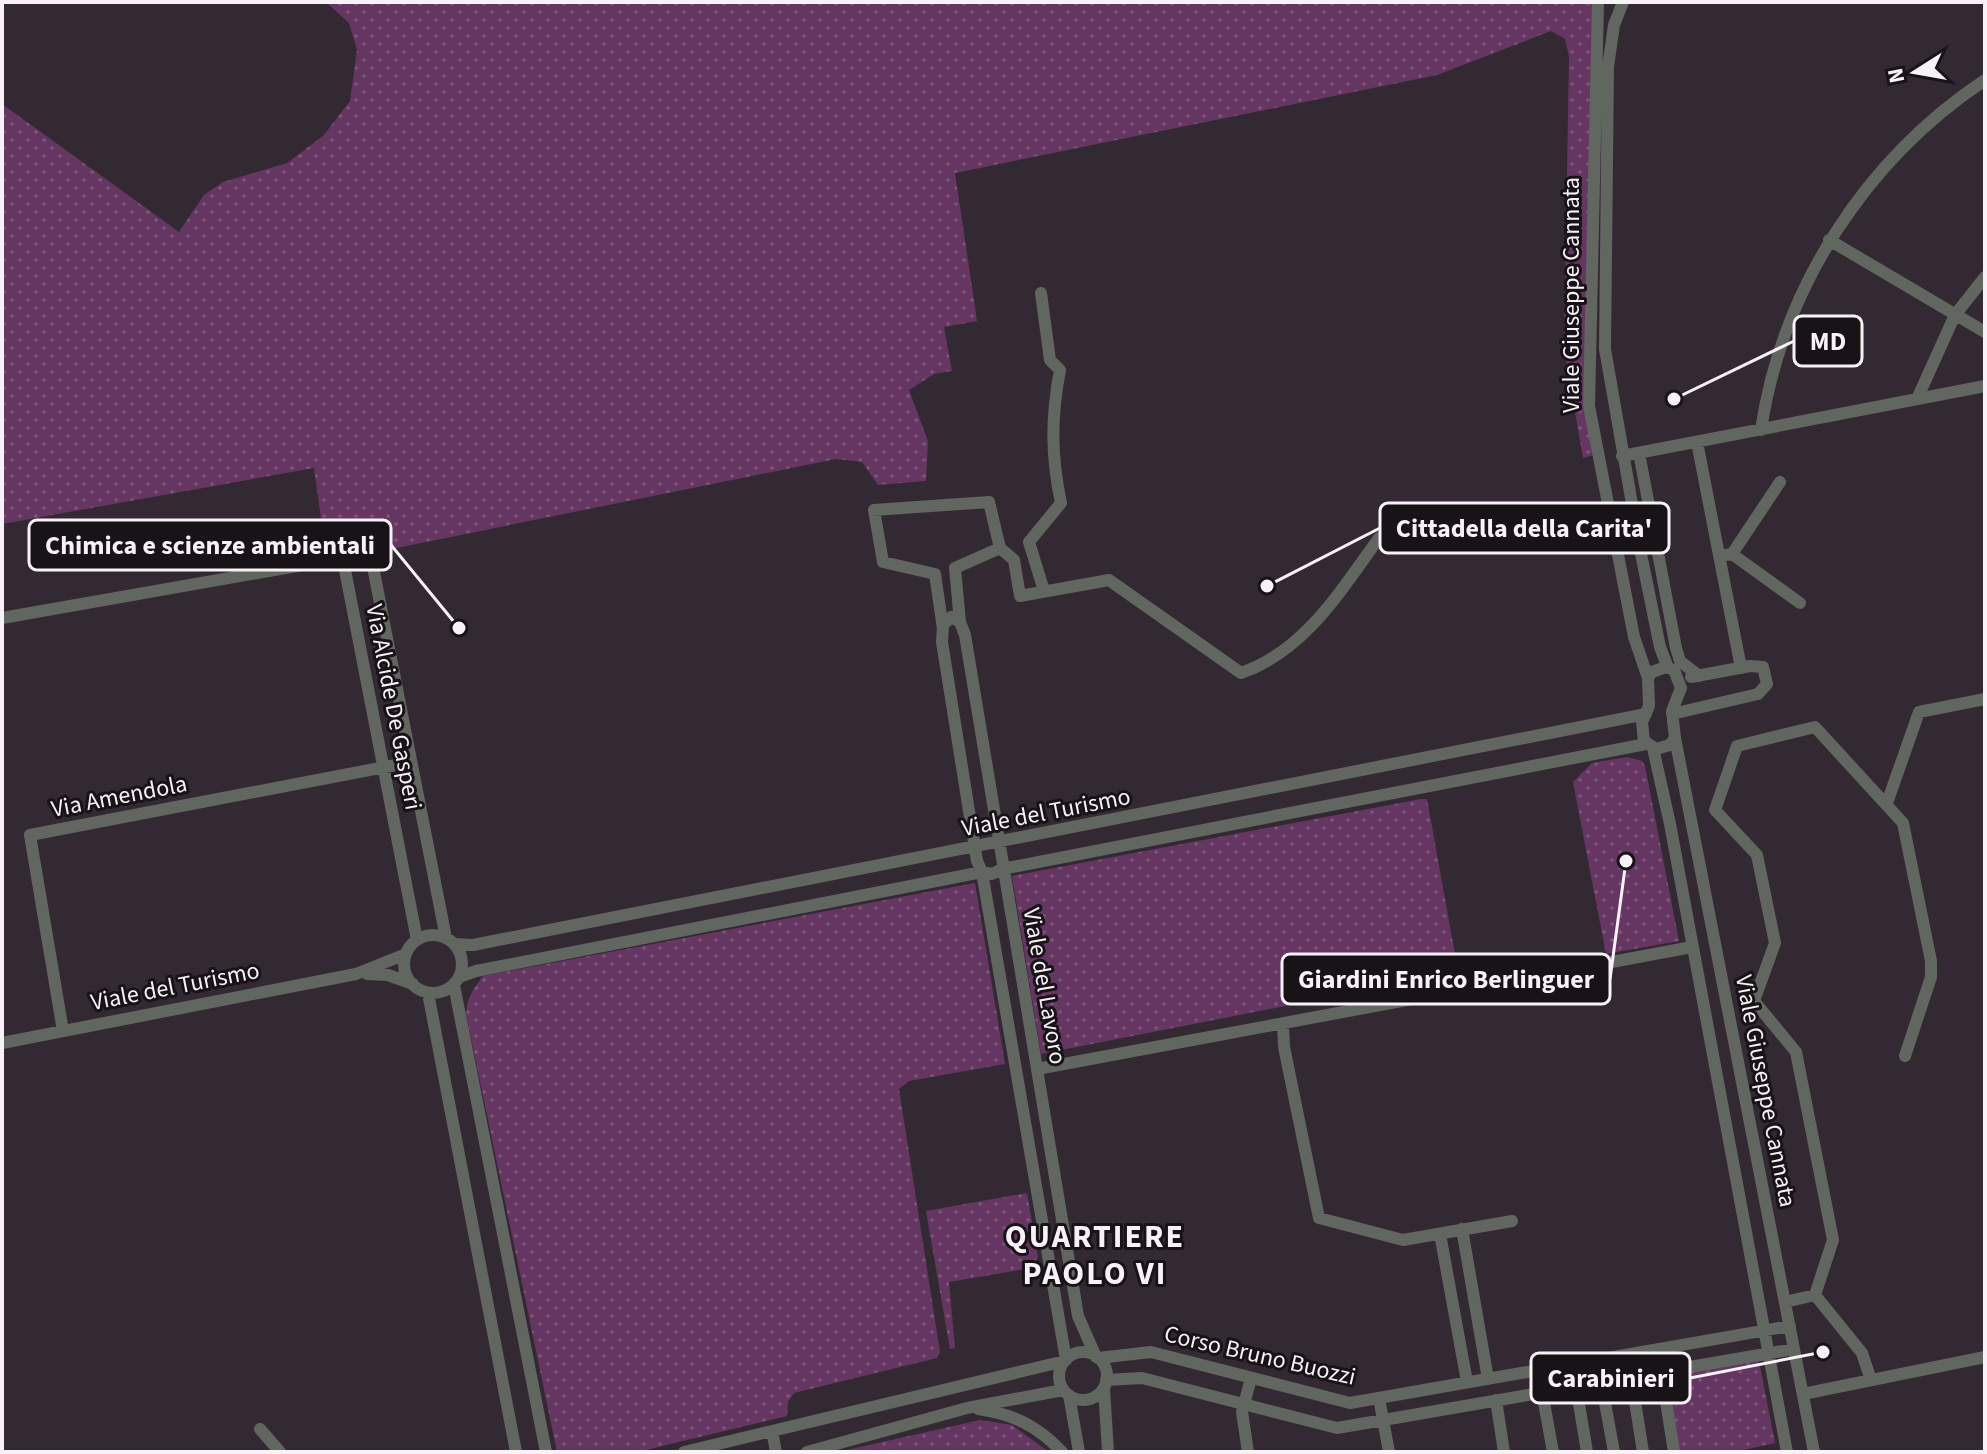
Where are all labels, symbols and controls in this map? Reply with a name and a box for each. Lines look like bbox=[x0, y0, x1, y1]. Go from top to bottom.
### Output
north arrow bbox=[1875, 32, 1955, 112]
text: N bbox=[1879, 65, 1913, 86]
street label: Viale Giuseppe Cannata bbox=[1554, 177, 1589, 413]
callout: MD bbox=[1794, 316, 1862, 366]
text: MD bbox=[1810, 323, 1846, 360]
callout: Cittadella della Carita' bbox=[1380, 503, 1669, 553]
text: Cittadella della Carita' bbox=[1396, 510, 1652, 547]
callout: Chimica e scienze ambientali bbox=[29, 520, 391, 570]
text: Chimica e scienze ambientali bbox=[45, 527, 375, 564]
street label: Via Alcide De Gasperi bbox=[356, 601, 431, 813]
street label: Via Amendola bbox=[48, 766, 190, 827]
street label: Viale del Turismo bbox=[959, 779, 1134, 846]
street label: Viale del Lavoro bbox=[1014, 905, 1075, 1067]
street label: Viale del Turismo bbox=[88, 953, 263, 1020]
callout: Giardini Enrico Berlinguer bbox=[1282, 954, 1610, 1004]
text: Giardini Enrico Berlinguer bbox=[1298, 961, 1595, 998]
street label: Viale Giuseppe Cannata bbox=[1726, 972, 1805, 1210]
district label: QUARTIERE PAOLO VI bbox=[1005, 1214, 1185, 1297]
street label: Corso Bruno Buozzi bbox=[1161, 1316, 1359, 1395]
callout: Carabinieri bbox=[1531, 1353, 1690, 1403]
text: Carabinieri bbox=[1547, 1360, 1675, 1397]

